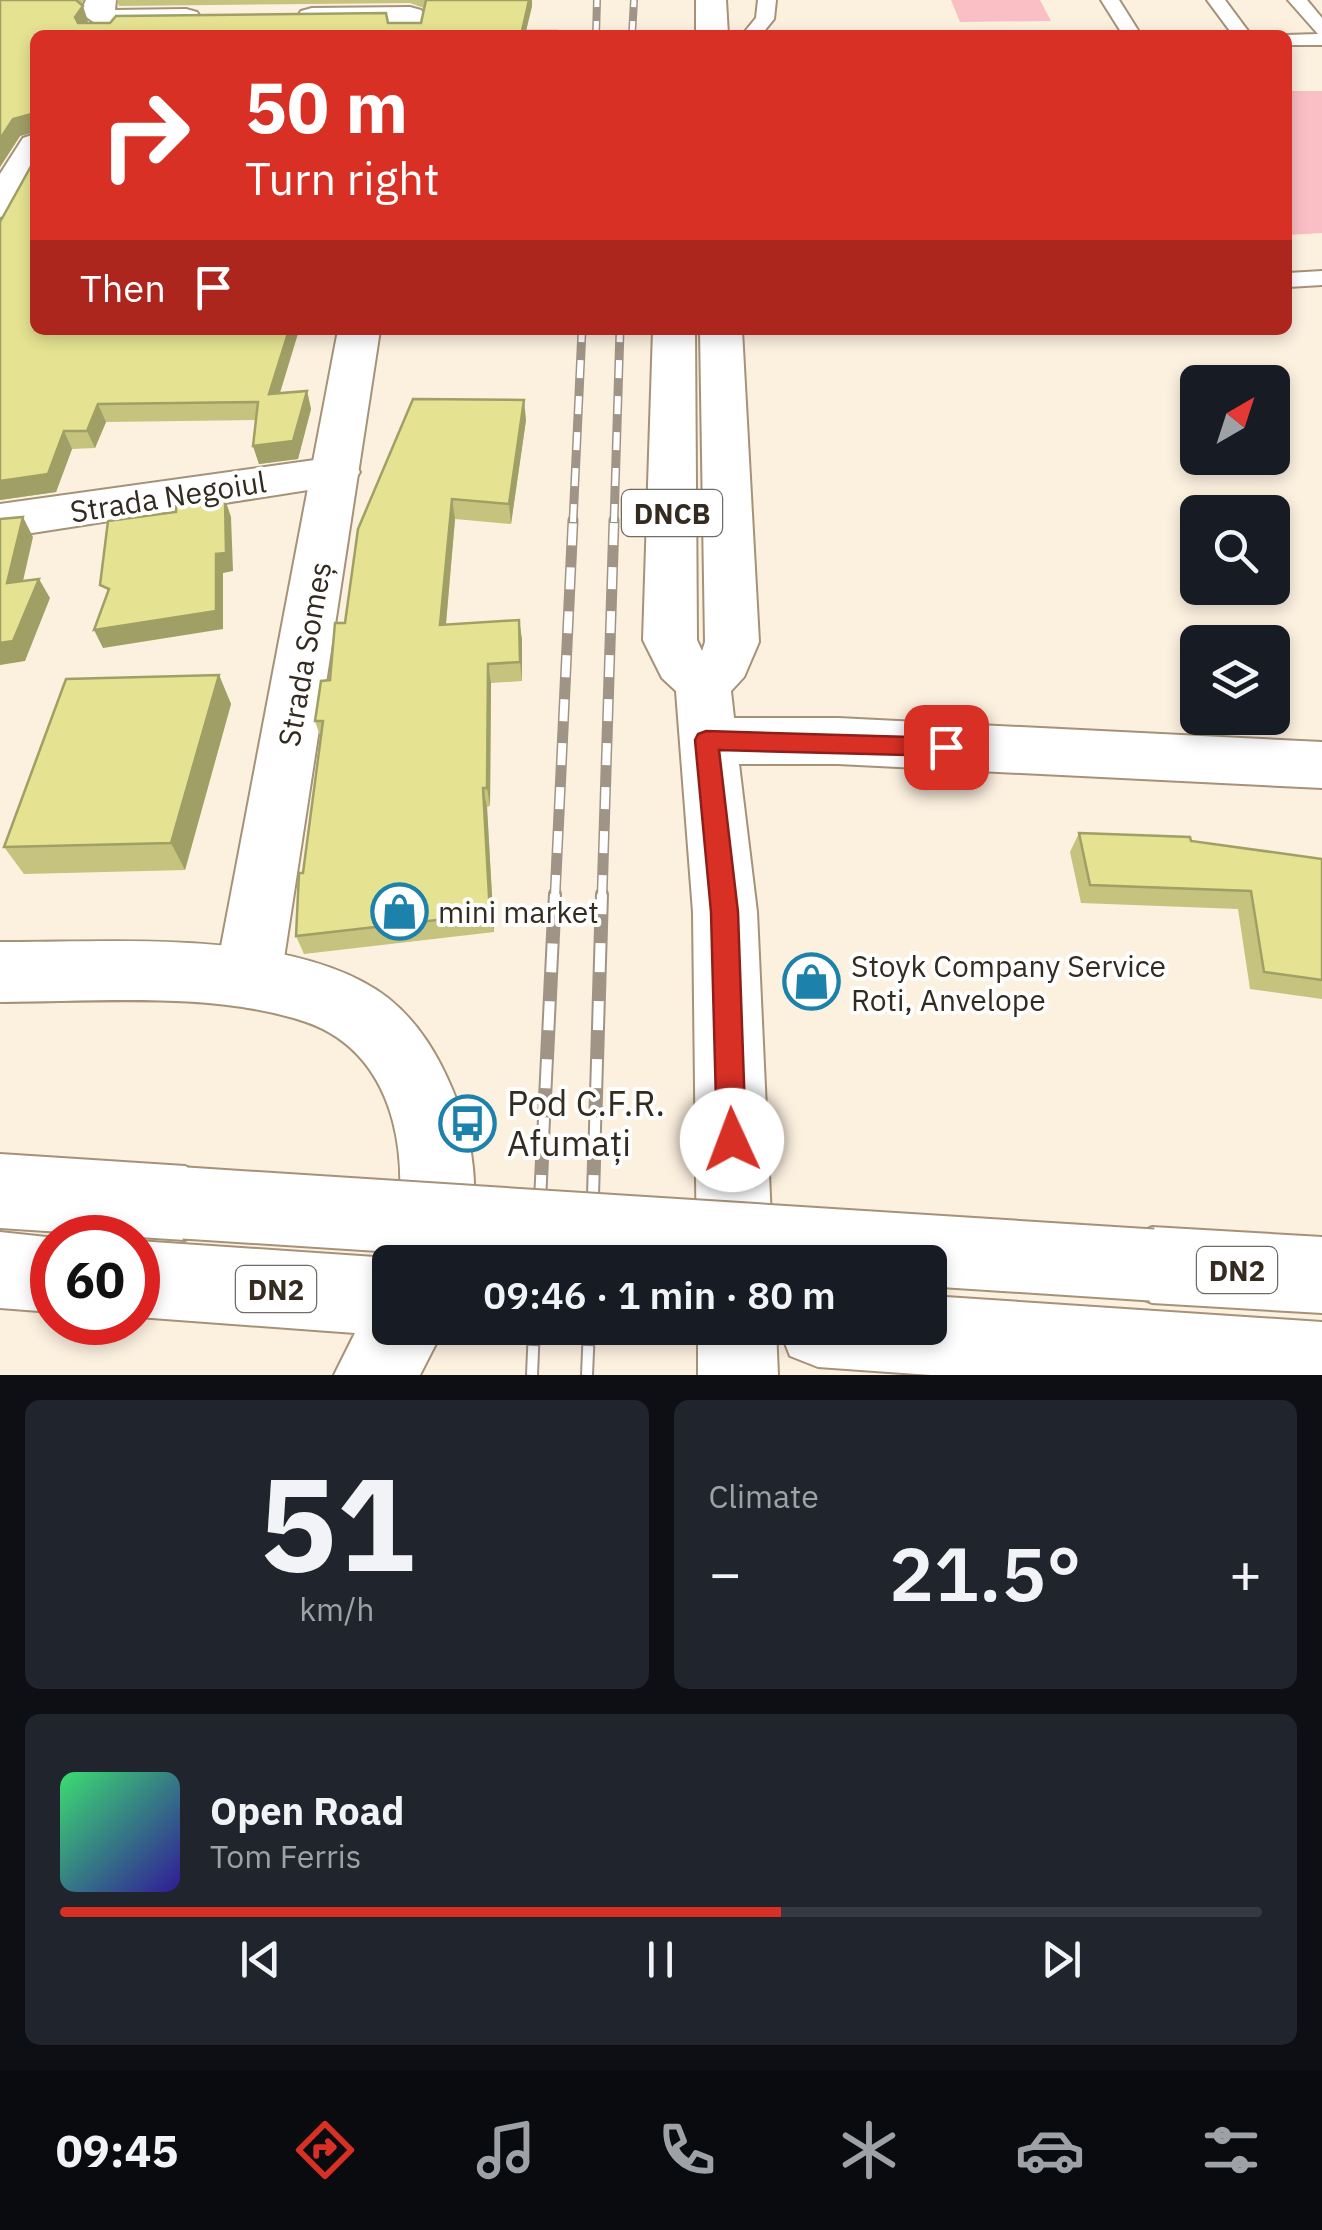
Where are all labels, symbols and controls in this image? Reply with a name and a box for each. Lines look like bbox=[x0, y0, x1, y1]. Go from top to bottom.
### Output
text: 50 m bbox=[245, 61, 408, 152]
icon: right bbox=[80, 70, 210, 200]
text: Turn right bbox=[245, 149, 440, 207]
icon: arrive bbox=[186, 260, 241, 315]
text: Then bbox=[80, 263, 166, 312]
north arrow bbox=[1180, 365, 1290, 475]
map controls bbox=[1180, 365, 1290, 735]
street label: Strada Negoiul bbox=[67, 461, 269, 531]
road number: DNCB bbox=[622, 490, 722, 536]
button: search bbox=[1180, 495, 1290, 605]
street label: Strada Someș bbox=[269, 559, 339, 749]
button: layers bbox=[1180, 625, 1290, 735]
pin bbox=[904, 705, 989, 790]
icon: arrive bbox=[919, 720, 974, 775]
shop icon: mini market bbox=[369, 881, 429, 941]
place label: mini market bbox=[438, 892, 599, 931]
place label: Stoyk Company Service Roti, Anvelope bbox=[851, 946, 1166, 1019]
shop icon: Stoyk Company Service Roti, Anvelope bbox=[782, 952, 842, 1012]
place label: Pod C.F.R. Afumați bbox=[507, 1080, 665, 1166]
position arrow bbox=[680, 1088, 784, 1192]
bus stop icon: Pod C.F.R. Afumați bbox=[438, 1093, 498, 1153]
speed limit sign: 60 bbox=[30, 1215, 160, 1345]
road number: DN2 bbox=[1197, 1247, 1277, 1293]
road number: DN2 bbox=[236, 1266, 316, 1312]
text: 09:46 · 1 min · 80 m bbox=[483, 1270, 836, 1319]
text: 51 bbox=[259, 1438, 415, 1607]
text: Climate bbox=[709, 1475, 819, 1517]
text: 21.5° bbox=[889, 1524, 1082, 1622]
text: − bbox=[709, 1537, 742, 1608]
text: + bbox=[1229, 1537, 1262, 1608]
text: km/h bbox=[299, 1588, 374, 1630]
text: Open Road bbox=[210, 1786, 404, 1835]
text: Tom Ferris bbox=[210, 1835, 361, 1877]
icon: previous bbox=[233, 1932, 288, 1987]
icon: pause bbox=[633, 1932, 688, 1987]
icon: next bbox=[1034, 1932, 1089, 1987]
icon: directions bbox=[290, 2115, 360, 2185]
icon: music bbox=[471, 2115, 541, 2185]
icon: phone bbox=[652, 2115, 722, 2185]
icon: climate bbox=[834, 2115, 904, 2185]
icon: car bbox=[1015, 2115, 1085, 2185]
icon: filters bbox=[1196, 2115, 1266, 2185]
text: 09:45 bbox=[56, 2121, 179, 2179]

